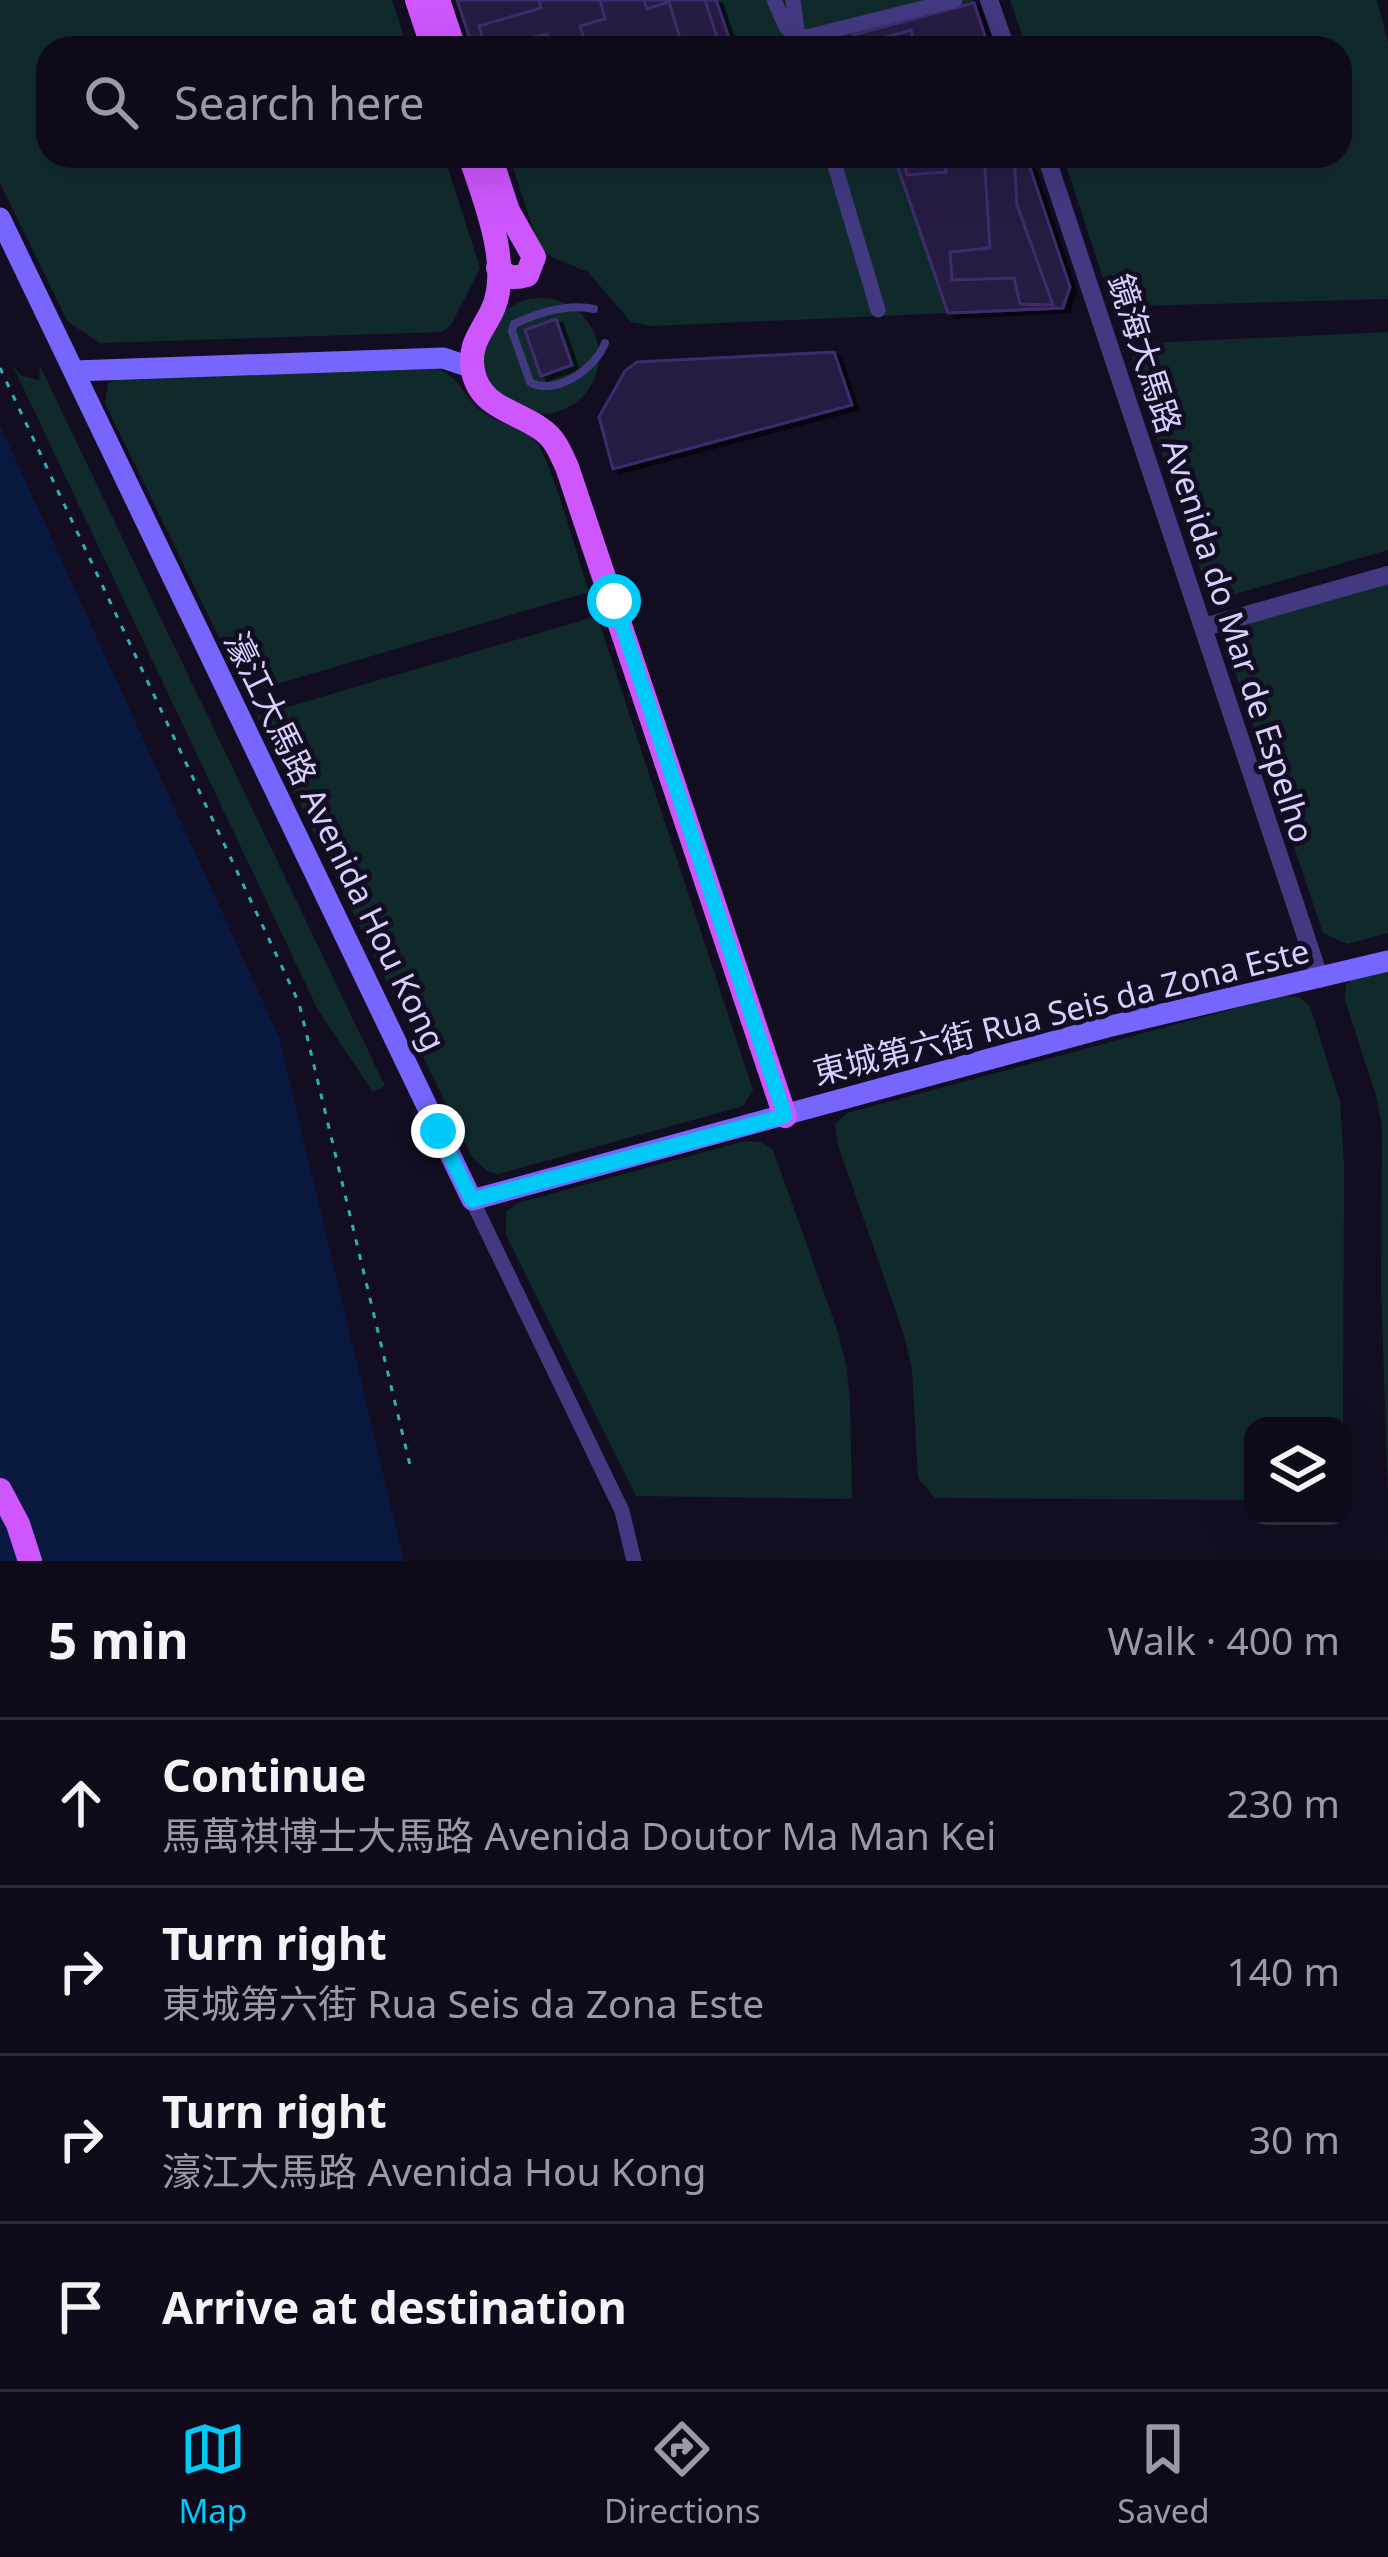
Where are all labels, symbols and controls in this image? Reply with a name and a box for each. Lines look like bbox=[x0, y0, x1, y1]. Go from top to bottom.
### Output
search box bbox=[36, 36, 1352, 168]
icon: search bbox=[78, 69, 144, 135]
text: Search here bbox=[174, 72, 424, 133]
street label: 鏡海大馬路 Avenida do Mar de Espelho bbox=[1099, 268, 1325, 848]
route start bbox=[587, 574, 641, 628]
street label: 濠江大馬路 Avenida Hou Kong bbox=[215, 624, 457, 1058]
street label: 東城第六街 Rua Seis da Zona Este bbox=[808, 928, 1314, 1094]
route end bbox=[411, 1104, 465, 1158]
map controls bbox=[1244, 1417, 1352, 1525]
button: layers bbox=[1244, 1417, 1352, 1525]
text: 5 min bbox=[48, 1604, 189, 1674]
text: Walk · 400 m bbox=[1107, 1613, 1340, 1666]
text: Continue bbox=[162, 1744, 367, 1805]
icon: ahead bbox=[48, 1770, 114, 1836]
text: 230 m bbox=[1226, 1776, 1340, 1829]
text: 馬萬祺博士大馬路 Avenida Doutor Ma Man Kei bbox=[162, 1808, 996, 1861]
text: Turn right bbox=[162, 1912, 387, 1973]
icon: right bbox=[48, 1938, 114, 2004]
text: 140 m bbox=[1226, 1944, 1340, 1997]
text: 東城第六街 Rua Seis da Zona Este bbox=[162, 1976, 764, 2029]
text: Turn right bbox=[162, 2080, 387, 2141]
icon: right bbox=[48, 2106, 114, 2172]
text: 30 m bbox=[1249, 2112, 1340, 2165]
text: 濠江大馬路 Avenida Hou Kong bbox=[162, 2144, 707, 2197]
icon: arrive bbox=[48, 2274, 114, 2340]
text: Arrive at destination bbox=[162, 2276, 627, 2337]
tab: Map bbox=[178, 2416, 247, 2533]
tab: Directions bbox=[604, 2416, 761, 2533]
tab: Saved bbox=[1117, 2416, 1210, 2533]

